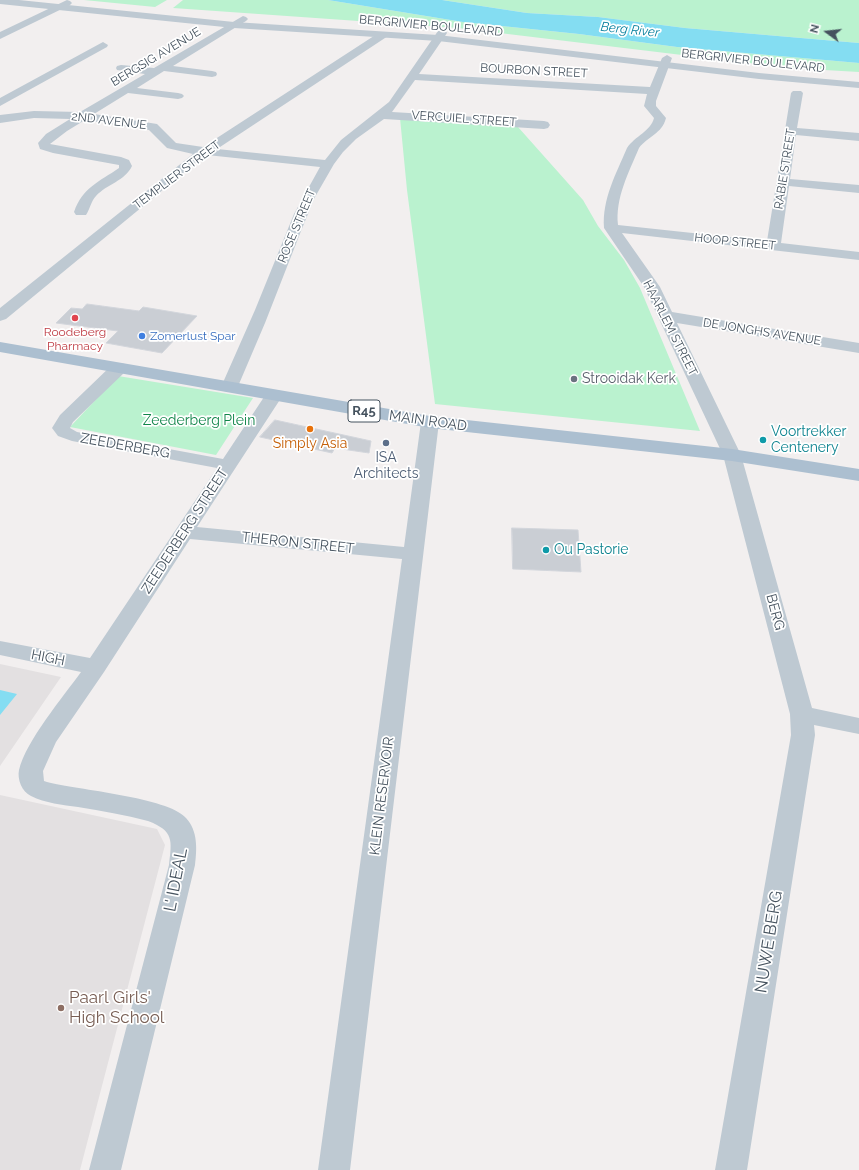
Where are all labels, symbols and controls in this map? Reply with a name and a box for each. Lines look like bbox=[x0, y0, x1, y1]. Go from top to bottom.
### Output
north arrow bbox=[807, 12, 847, 52]
street label: BERGRIVIER BOULEVARD bbox=[359, 13, 503, 39]
water label: Berg River bbox=[600, 19, 660, 41]
text: N bbox=[808, 23, 822, 35]
street label: BERGSIG AVENUE bbox=[109, 25, 203, 89]
street label: BERGRIVIER BOULEVARD bbox=[681, 46, 825, 76]
street label: BOURBON STREET bbox=[480, 61, 588, 81]
street label: VERCUIEL STREET bbox=[411, 108, 517, 130]
street label: 2ND AVENUE bbox=[71, 109, 147, 133]
street label: RABIE STREET bbox=[772, 128, 798, 210]
street label: TEMPLIER STREET bbox=[131, 138, 223, 212]
street label: ROSE STREET bbox=[275, 187, 319, 265]
street label: HOOP STREET bbox=[694, 231, 776, 253]
street label: HAARLEM STREET bbox=[640, 278, 700, 378]
marker: Roodeberg Pharmacy bbox=[70, 313, 80, 323]
street label: DE JONGHS AVENUE bbox=[702, 316, 822, 348]
place label: Roodeberg Pharmacy bbox=[44, 325, 106, 353]
place label: Zomerlust Spar bbox=[150, 329, 235, 343]
marker: Zomerlust Spar bbox=[137, 331, 147, 341]
place label: Strooidak Kerk bbox=[582, 371, 676, 387]
marker: Strooidak Kerk bbox=[569, 374, 579, 384]
road number: R45 bbox=[348, 400, 380, 422]
street label: MAIN ROAD bbox=[388, 407, 468, 435]
park label: Zeederberg Plein bbox=[143, 413, 255, 429]
marker: Simply Asia bbox=[305, 424, 315, 434]
place label: Voortrekker Centenery bbox=[771, 424, 846, 456]
street label: ZEEDERBERG bbox=[79, 430, 171, 462]
marker: Voortrekker Centenery bbox=[758, 435, 768, 445]
place label: Simply Asia bbox=[273, 436, 347, 452]
marker: ISA Architects bbox=[381, 438, 391, 448]
place label: ISA Architects bbox=[354, 450, 418, 482]
street label: ZEEDERBERG STREET bbox=[138, 465, 232, 597]
street label: THERON STREET bbox=[241, 529, 355, 557]
place label: Ou Pastorie bbox=[554, 542, 629, 558]
marker: Ou Pastorie bbox=[541, 545, 551, 555]
street label: BERG bbox=[762, 592, 788, 632]
street label: HIGH bbox=[30, 646, 66, 670]
street label: KLEIN RESERVOIR bbox=[366, 736, 398, 856]
street label: L' IDEAL bbox=[160, 847, 192, 913]
street label: NUWE BERG bbox=[751, 889, 787, 995]
place label: Paarl Girls' High School bbox=[69, 988, 164, 1028]
marker: Paarl Girls' High School bbox=[56, 1003, 66, 1013]

